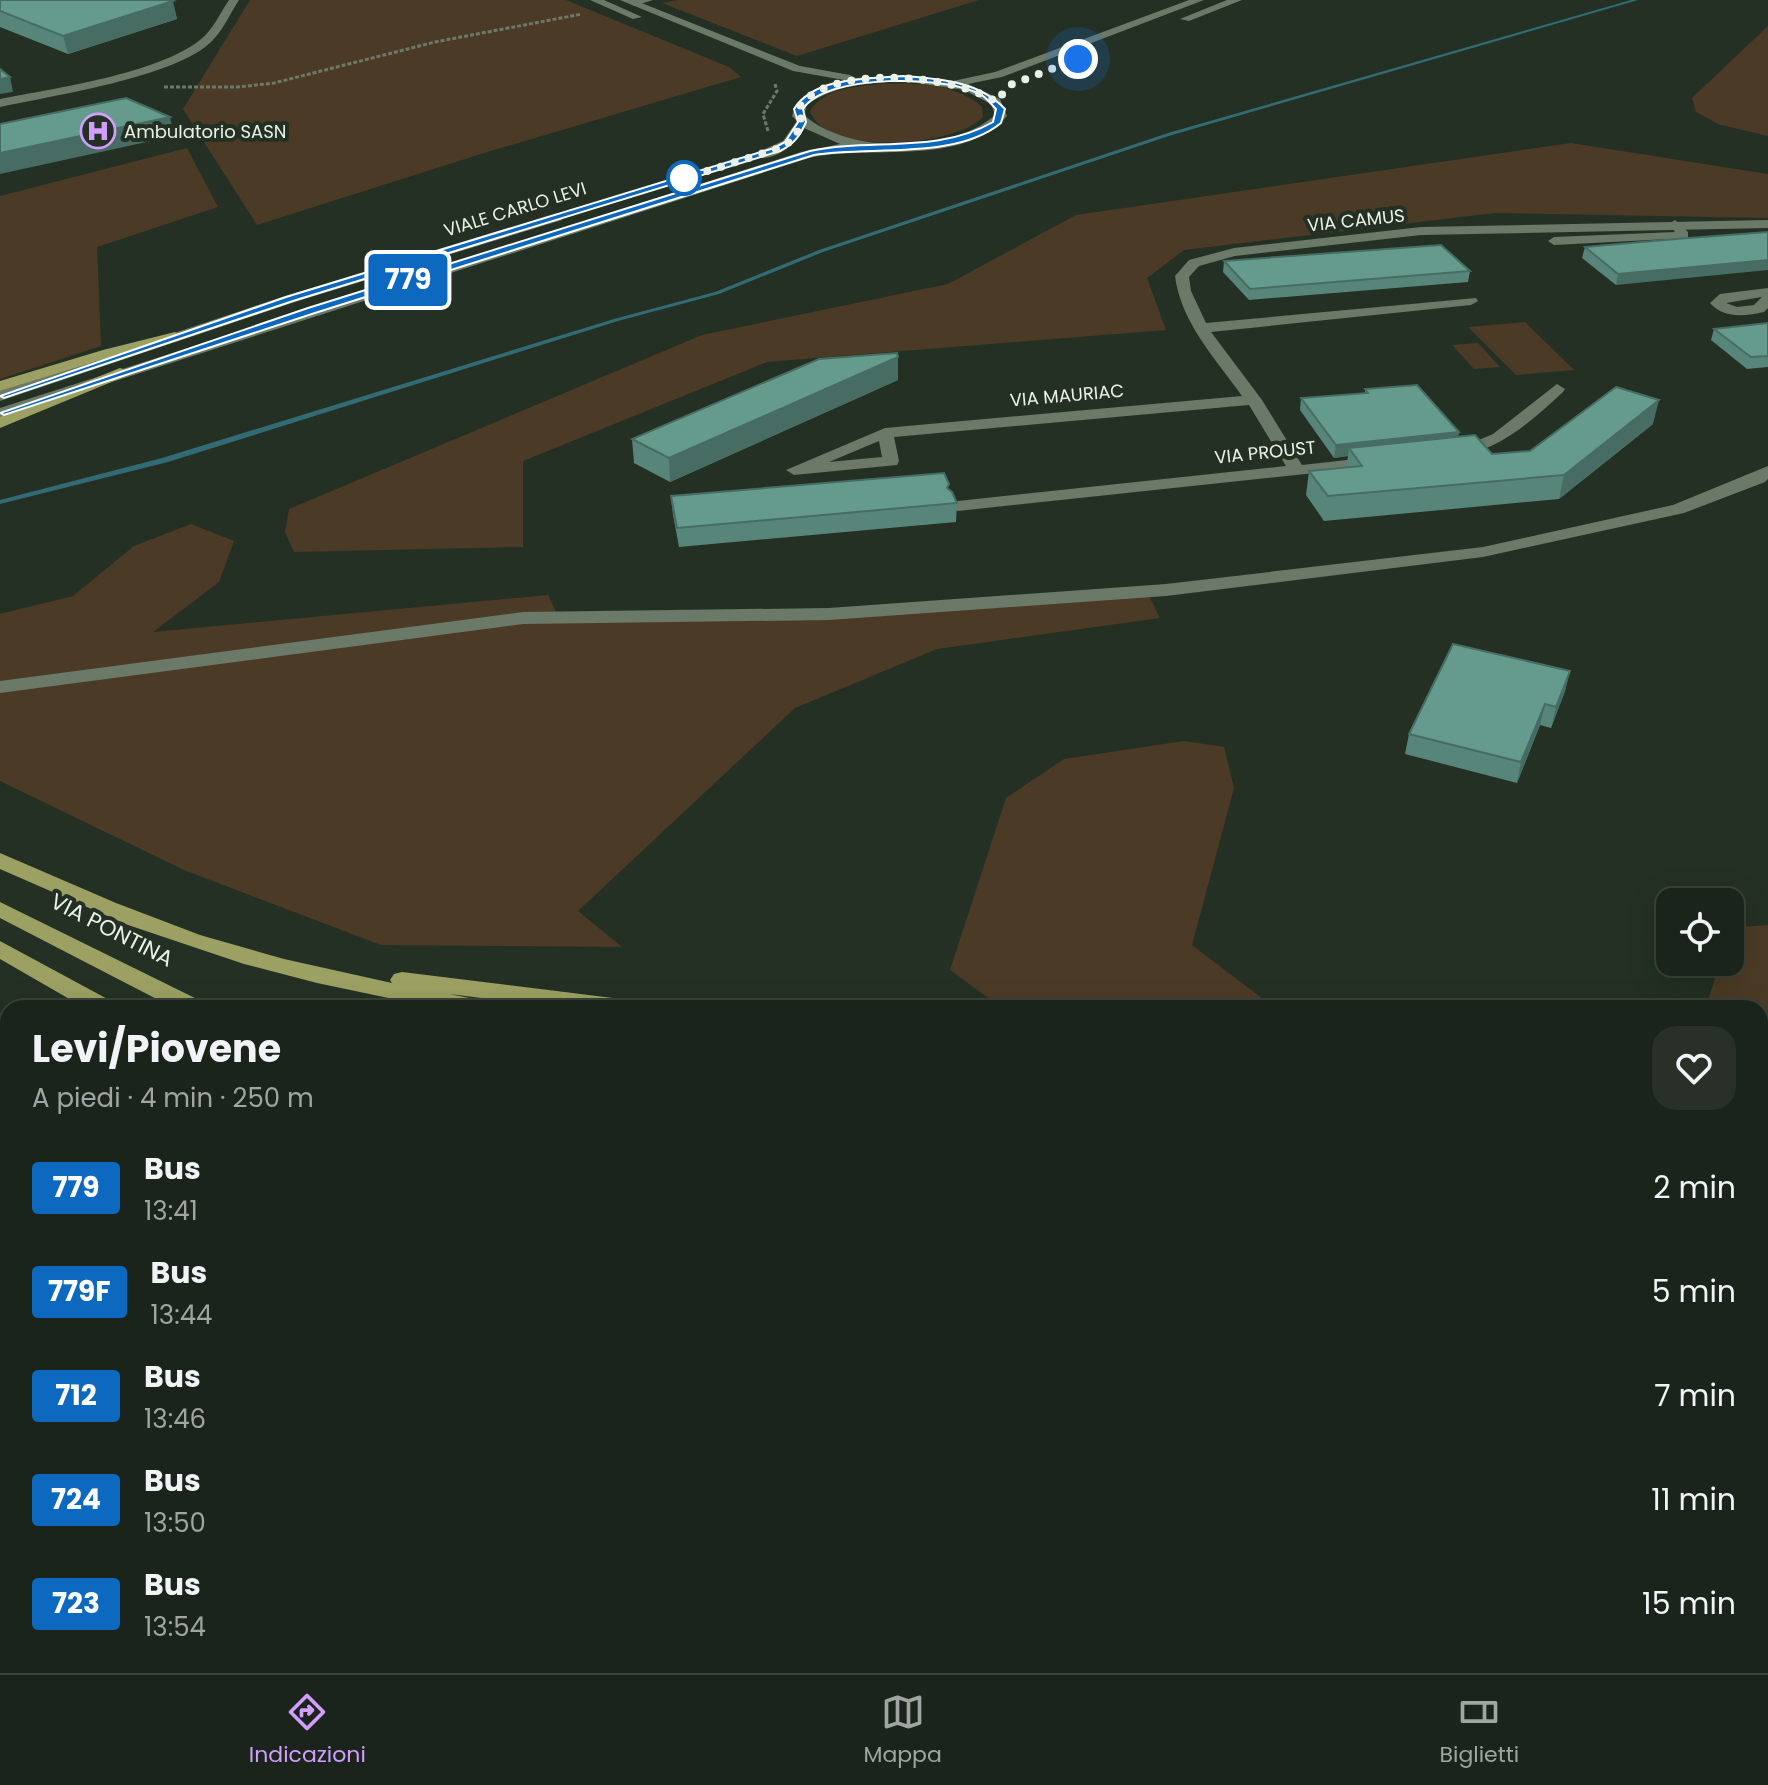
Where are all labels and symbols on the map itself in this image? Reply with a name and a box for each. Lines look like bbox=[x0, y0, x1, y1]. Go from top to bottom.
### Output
your location bbox=[1058, 39, 1098, 79]
hospital icon: Ambulatorio SASN bbox=[79, 112, 117, 150]
place label: Ambulatorio SASN bbox=[124, 119, 286, 144]
unlabelled marker bbox=[667, 161, 701, 195]
street label: VIALE CARLO LEVI bbox=[441, 175, 589, 243]
street label: VIA CAMUS bbox=[1306, 202, 1406, 238]
line badge: 779 bbox=[362, 254, 454, 306]
street label: VIA MAURIAC bbox=[1009, 378, 1125, 412]
street label: VIA PROUST bbox=[1213, 434, 1317, 470]
street label: VIA PONTINA bbox=[45, 886, 179, 974]

